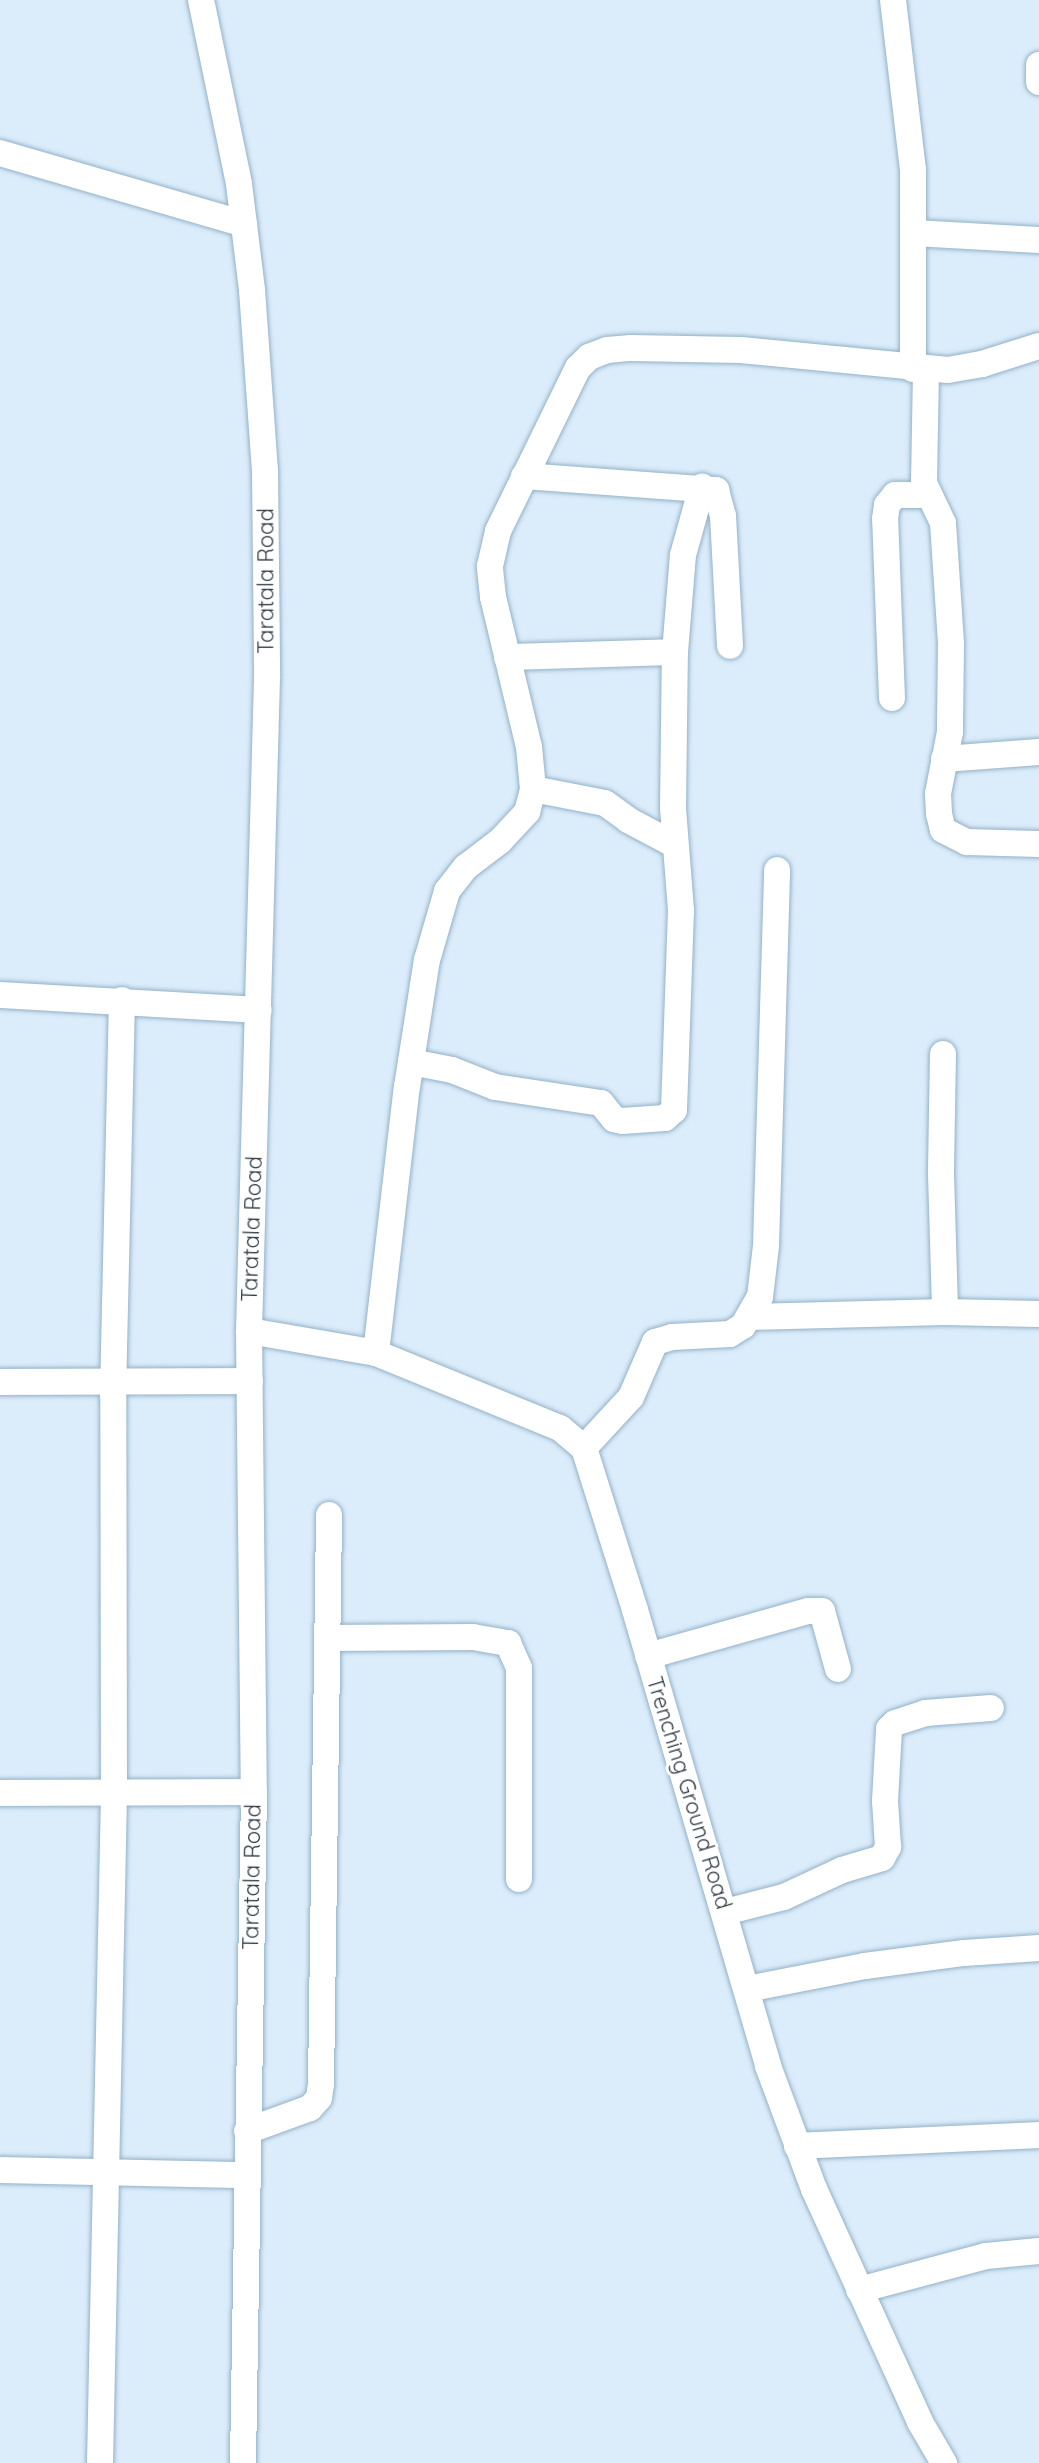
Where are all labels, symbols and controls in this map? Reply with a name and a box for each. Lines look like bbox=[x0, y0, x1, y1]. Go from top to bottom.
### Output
street label: Taratala Road bbox=[253, 508, 279, 654]
street label: Taratala Road bbox=[236, 1156, 268, 1302]
street label: Trenching Ground Road bbox=[641, 1673, 737, 1913]
street label: Taratala Road bbox=[238, 1804, 266, 1950]

